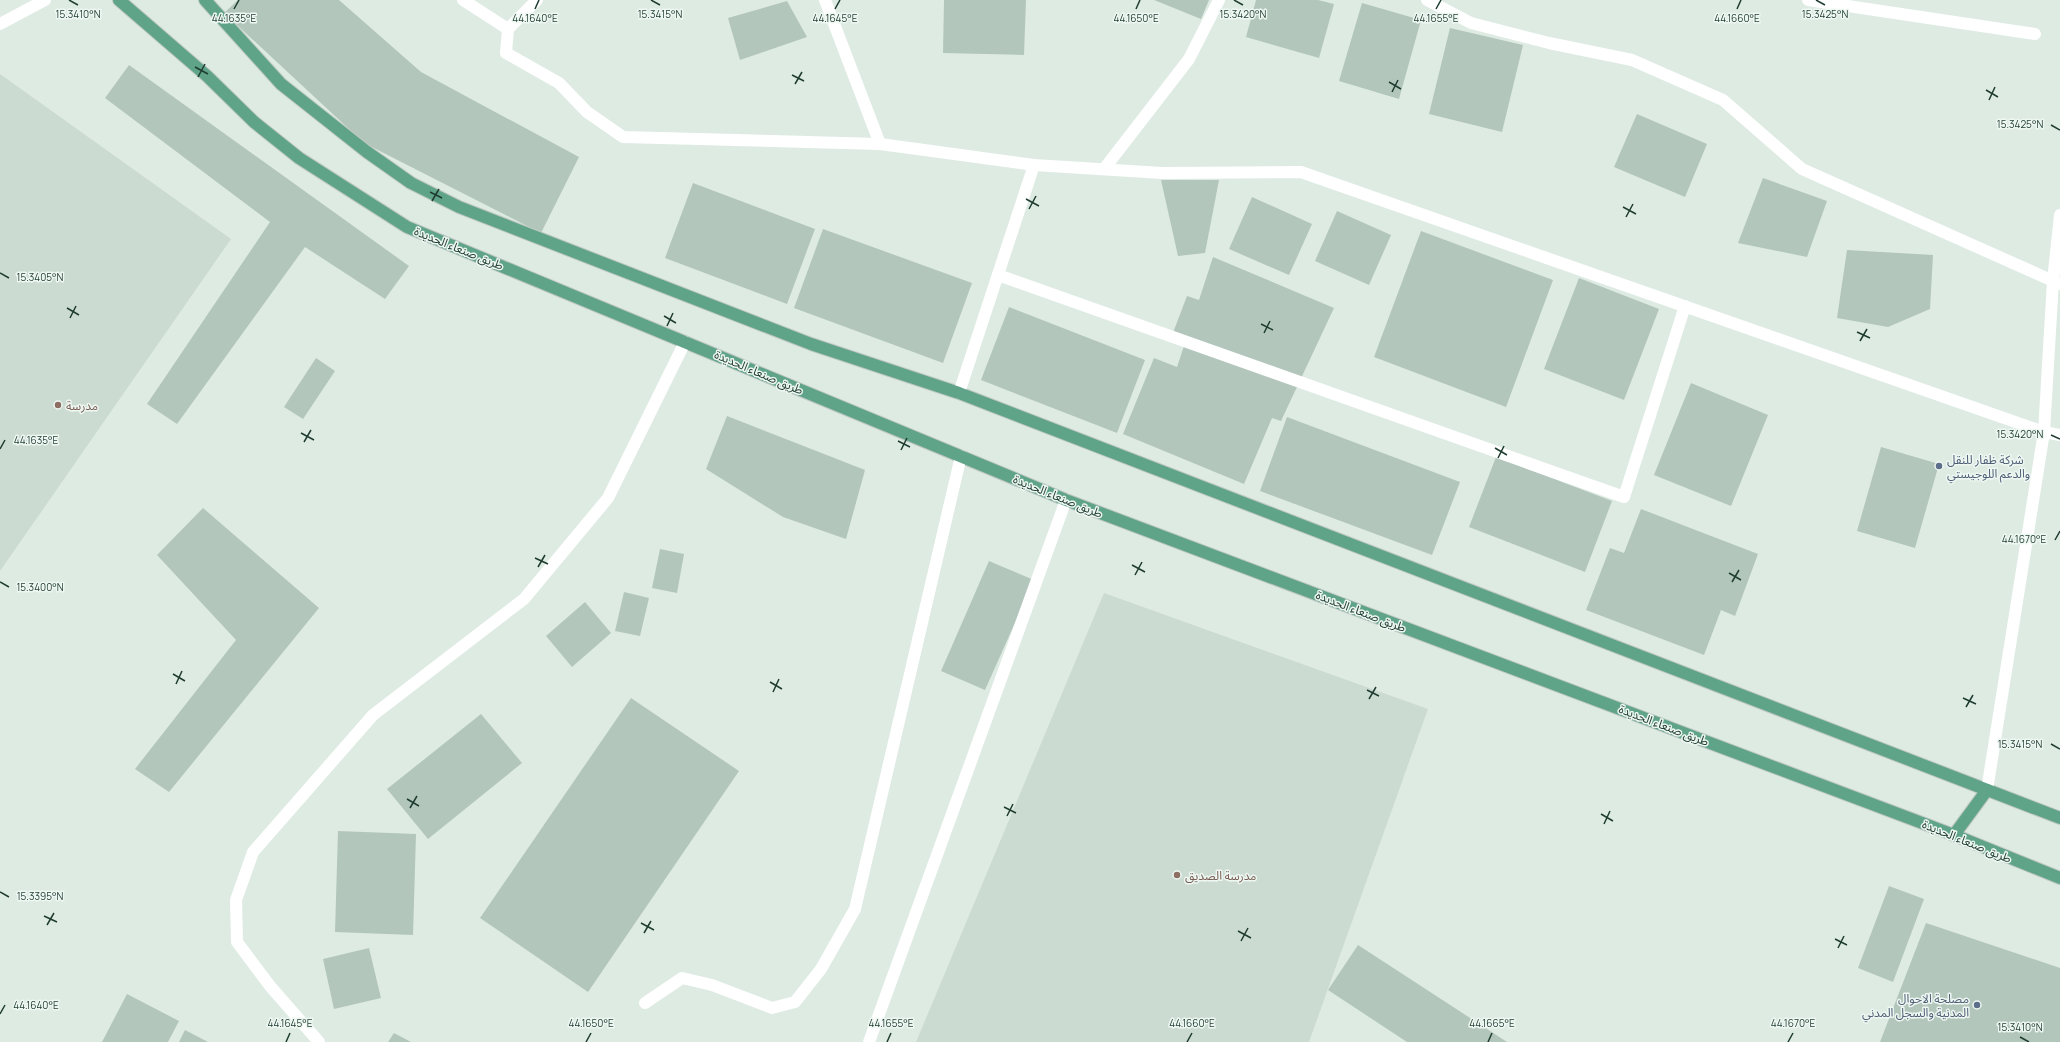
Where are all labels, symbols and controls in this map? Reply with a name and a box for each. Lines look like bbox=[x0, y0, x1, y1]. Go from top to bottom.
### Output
text: 15.3410°N bbox=[56, 7, 101, 21]
text: 15.3415°N bbox=[638, 7, 682, 21]
text: 15.3420°N bbox=[1220, 7, 1267, 21]
text: 15.3425°N bbox=[1802, 7, 1848, 21]
text: 44.1635°E bbox=[212, 11, 257, 25]
text: 44.1640°E bbox=[512, 11, 558, 25]
text: 44.1645°E bbox=[812, 11, 858, 25]
text: 44.1650°E bbox=[1113, 11, 1159, 25]
text: 44.1655°E bbox=[1414, 11, 1459, 25]
text: 44.1660°E bbox=[1714, 11, 1760, 25]
text: 15.3425°N bbox=[1997, 117, 2043, 131]
street label: طريق صنعاء الحديدة bbox=[412, 222, 506, 274]
text: 15.3405°N bbox=[17, 270, 64, 284]
street label: طريق صنعاء الحديدة bbox=[712, 346, 806, 398]
place label: مدرسة bbox=[66, 397, 98, 414]
marker: مدرسة bbox=[53, 400, 63, 410]
text: 15.3420°N bbox=[1997, 427, 2044, 441]
text: 44.1635°E bbox=[14, 433, 59, 447]
place label: شركة ظفار للنقل والدعم اللوجيستي bbox=[1947, 451, 2030, 483]
marker: شركة ظفار للنقل والدعم اللوجيستي bbox=[1934, 461, 1944, 471]
street label: طريق صنعاء الحديدة bbox=[1011, 470, 1105, 522]
text: 44.1670°E bbox=[2002, 532, 2047, 546]
text: 15.3400°N bbox=[16, 580, 64, 594]
street label: طريق صنعاء الحديدة bbox=[1314, 586, 1408, 636]
street label: طريق صنعاء الحديدة bbox=[1617, 700, 1711, 750]
text: 15.3415°N bbox=[1998, 737, 2042, 751]
street label: طريق صنعاء الحديدة bbox=[1920, 815, 2014, 867]
place label: مدرسة الصديق bbox=[1185, 867, 1256, 884]
marker: مدرسة الصديق bbox=[1172, 870, 1182, 880]
text: 15.3395°N bbox=[17, 889, 63, 903]
place label: مصلحة الاحوال المدنية والسجل المدني bbox=[1862, 990, 1969, 1022]
text: 44.1640°E bbox=[13, 998, 59, 1012]
marker: مصلحة الاحوال المدنية والسجل المدني bbox=[1972, 1000, 1982, 1010]
text: 44.1645°E bbox=[267, 1016, 313, 1030]
text: 44.1650°E bbox=[568, 1016, 614, 1030]
text: 44.1655°E bbox=[869, 1016, 914, 1030]
text: 44.1660°E bbox=[1169, 1016, 1215, 1030]
text: 44.1665°E bbox=[1469, 1016, 1515, 1030]
text: 44.1670°E bbox=[1771, 1016, 1816, 1030]
text: 15.3410°N bbox=[1998, 1020, 2043, 1034]

